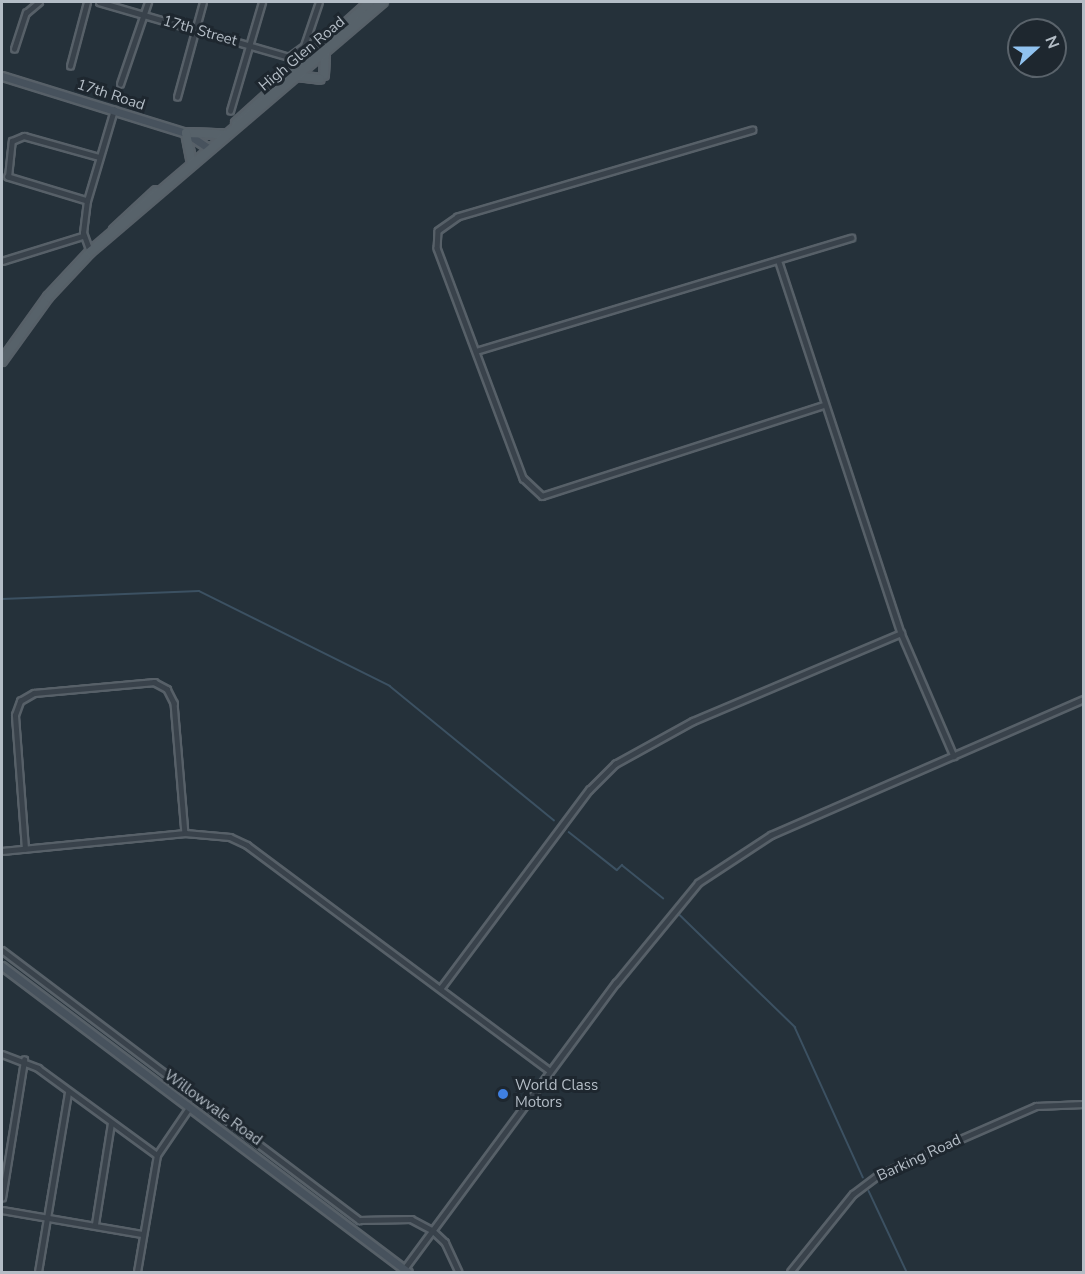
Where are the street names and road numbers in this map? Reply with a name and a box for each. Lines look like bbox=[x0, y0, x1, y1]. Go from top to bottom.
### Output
street label: 17th Street bbox=[161, 12, 239, 50]
street label: High Glen Road bbox=[255, 13, 349, 95]
street label: 17th Road bbox=[75, 76, 147, 114]
street label: Willowvale Road bbox=[161, 1066, 265, 1150]
street label: Barking Road bbox=[874, 1131, 964, 1185]

